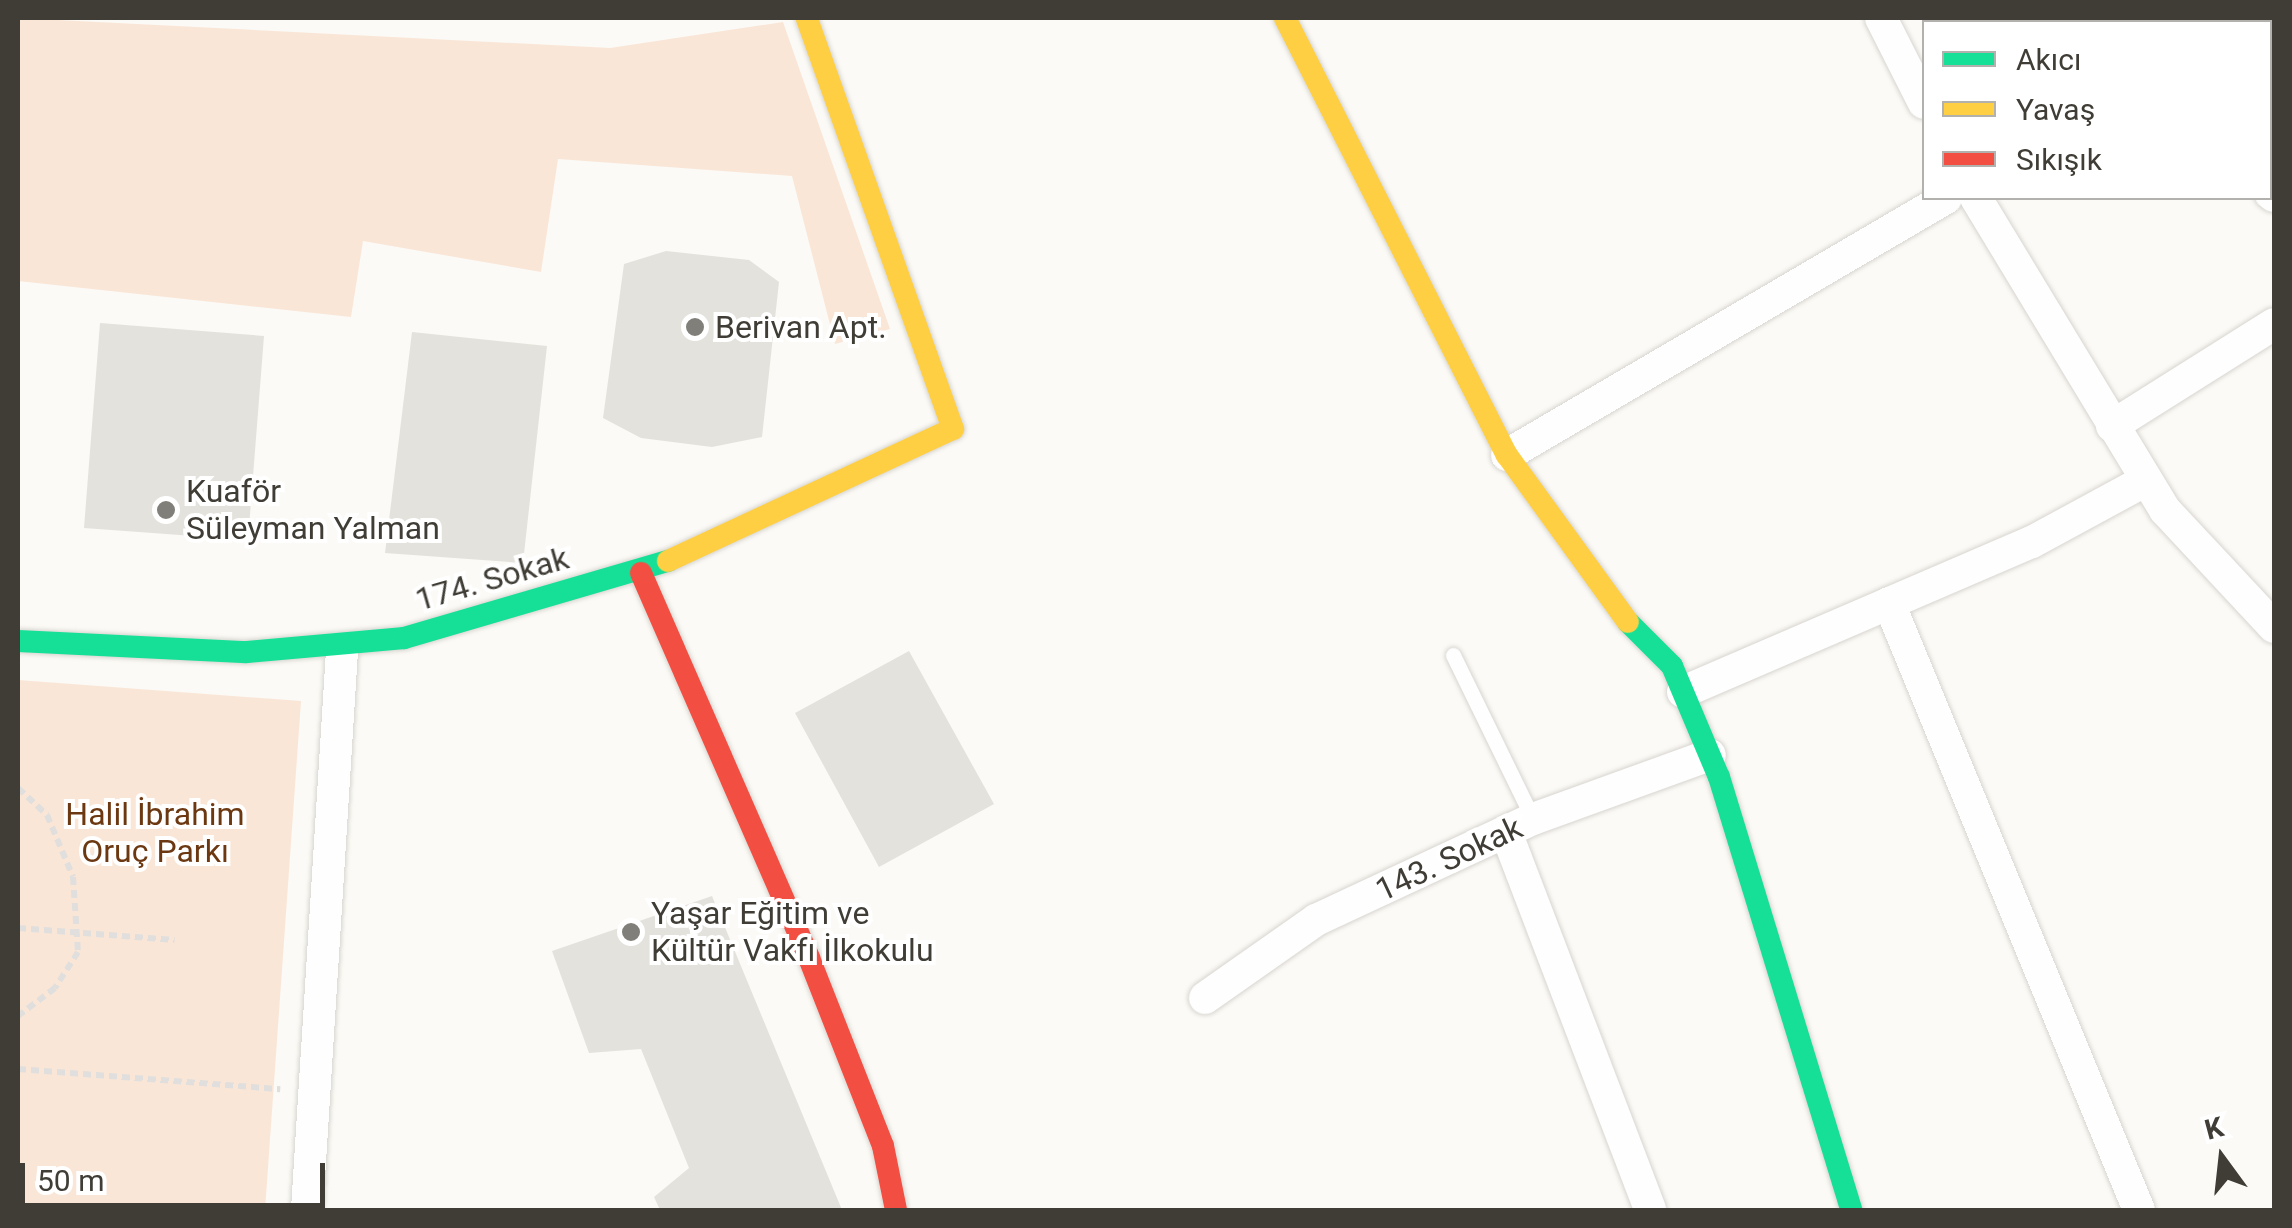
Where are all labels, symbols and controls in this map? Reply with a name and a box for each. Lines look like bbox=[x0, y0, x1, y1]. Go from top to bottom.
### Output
legend bbox=[1922, 20, 2272, 200]
text: Akıcı bbox=[2016, 42, 2081, 77]
text: Yavaş bbox=[2016, 92, 2095, 127]
text: Sıkışık bbox=[2016, 142, 2102, 177]
place label: Berivan Apt. bbox=[715, 308, 887, 346]
marker: Berivan Apt. bbox=[684, 316, 706, 338]
place label: Kuaför Süleyman Yalman bbox=[186, 473, 440, 548]
marker: Kuaför Süleyman Yalman bbox=[155, 499, 177, 521]
street label: 174. Sokak bbox=[411, 539, 573, 619]
park label: Halil İbrahim Oruç Parkı bbox=[65, 796, 245, 871]
street label: 143. Sokak bbox=[1370, 808, 1528, 910]
place label: Yaşar Eğitim ve Kültür Vakfı İlkokulu bbox=[651, 895, 934, 970]
marker: Yaşar Eğitim ve Kültür Vakfı İlkokulu bbox=[620, 921, 642, 943]
north arrow bbox=[2172, 1108, 2272, 1208]
text: K bbox=[2201, 1110, 2227, 1147]
scale bar bbox=[25, 1143, 330, 1205]
text: 50 m bbox=[37, 1163, 104, 1198]

